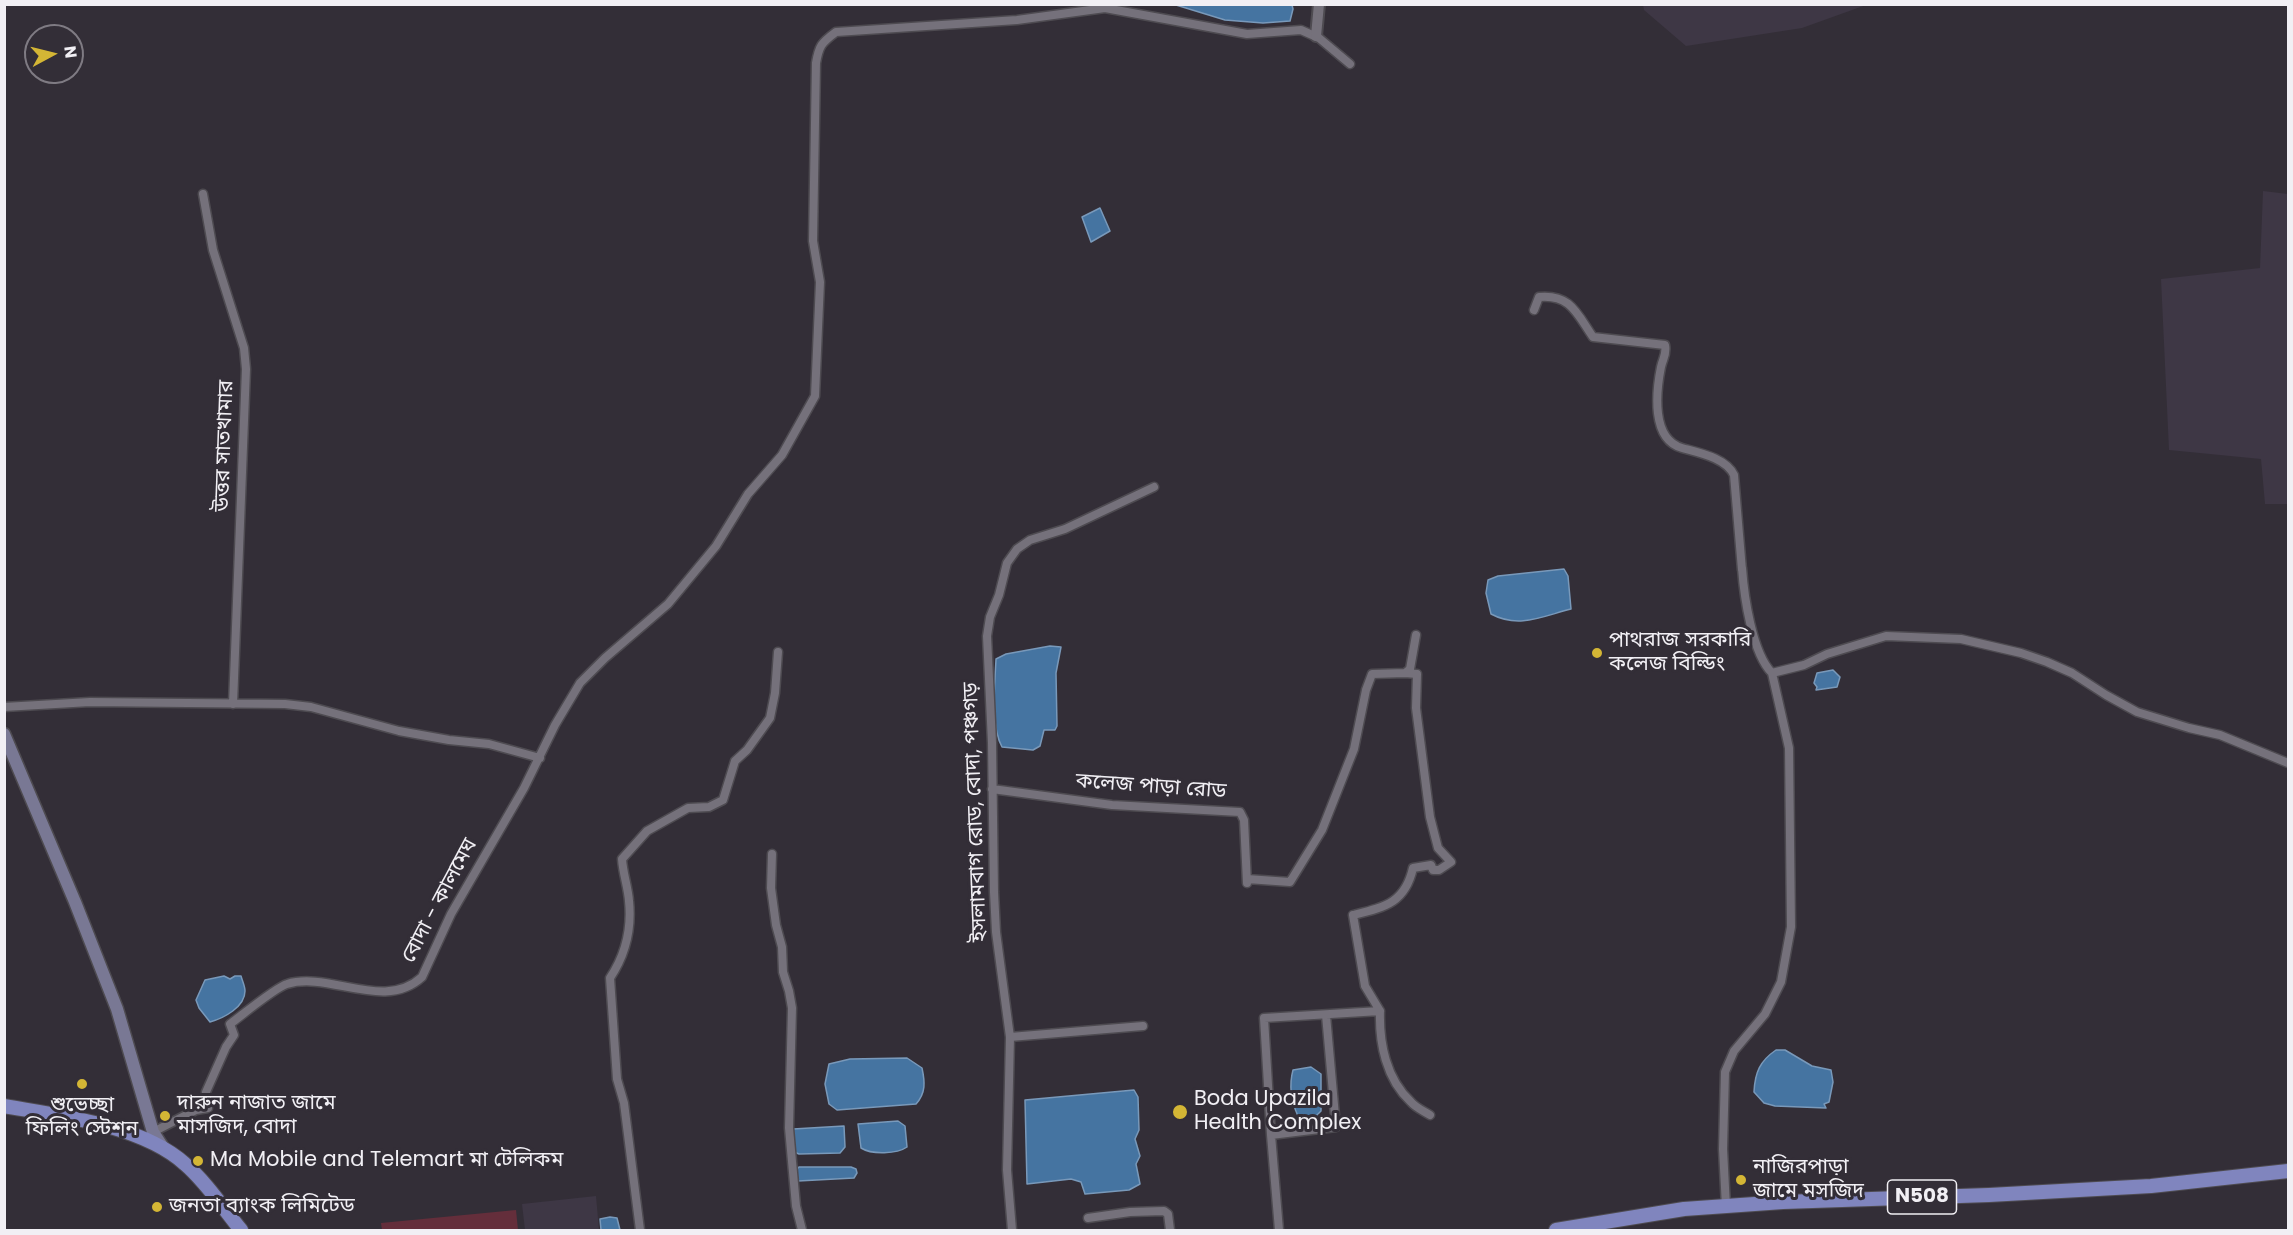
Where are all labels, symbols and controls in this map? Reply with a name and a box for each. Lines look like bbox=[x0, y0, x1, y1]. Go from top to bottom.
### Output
north arrow bbox=[24, 24, 84, 84]
text: N bbox=[58, 45, 83, 59]
street label: উত্তর সাতখামার bbox=[210, 380, 240, 512]
place label: পাথরাজ সরকারি কলেজ বিল্ডিং bbox=[1609, 628, 1751, 678]
marker: পাথরাজ সরকারি কলেজ বিল্ডিং bbox=[1590, 646, 1604, 660]
street label: ইসলামবাগ রোড, বোদা, পঞ্চগড় bbox=[959, 682, 993, 942]
street label: কলেজ পাড়া রোড bbox=[1075, 769, 1227, 805]
street label: বোদা - কালমেঘ bbox=[397, 835, 483, 967]
marker: শুভেচ্ছা ফিলিং স্টেশন bbox=[75, 1077, 89, 1091]
place label: Boda Upazila Health Complex bbox=[1194, 1087, 1361, 1137]
place label: দারুন নাজাত জামে মাসজিদ, বোদা bbox=[177, 1091, 336, 1141]
place label: শুভেচ্ছা ফিলিং স্টেশন bbox=[26, 1093, 138, 1143]
marker: Boda Upazila Health Complex bbox=[1171, 1103, 1189, 1121]
marker: দারুন নাজাত জামে মাসজিদ, বোদা bbox=[158, 1109, 172, 1123]
place label: Ma Mobile and Telemart মা টেলিকম bbox=[210, 1148, 563, 1174]
marker: Ma Mobile and Telemart মা টেলিকম bbox=[191, 1154, 205, 1168]
place label: নাজিরপাড়া জামে মসজিদ bbox=[1753, 1155, 1864, 1205]
marker: নাজিরপাড়া জামে মসজিদ bbox=[1734, 1173, 1748, 1187]
road number: N508 bbox=[1888, 1180, 1956, 1214]
place label: জনতা ব্যাংক লিমিটেড bbox=[169, 1194, 355, 1220]
marker: জনতা ব্যাংক লিমিটেড bbox=[150, 1200, 164, 1214]

